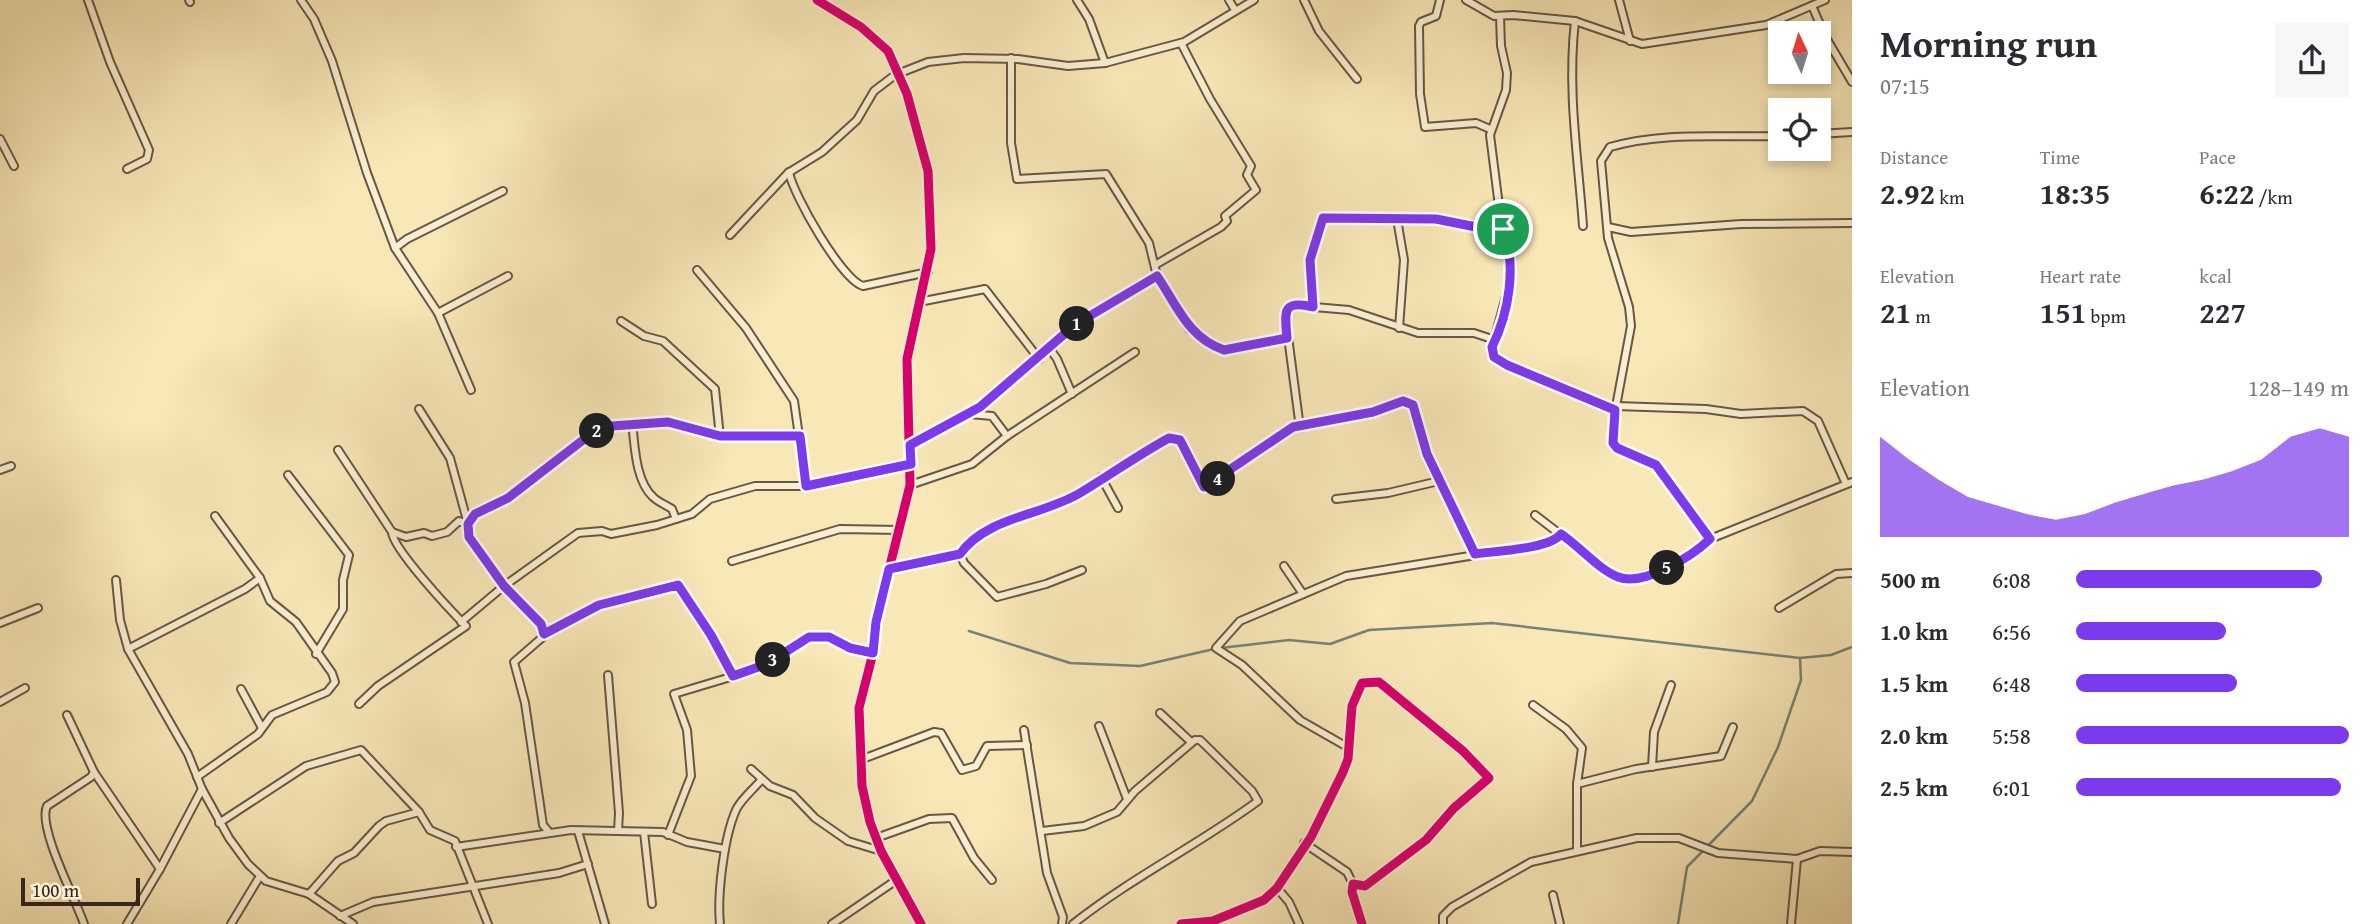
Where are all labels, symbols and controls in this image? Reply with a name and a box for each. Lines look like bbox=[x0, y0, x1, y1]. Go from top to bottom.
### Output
text: Morning run bbox=[1880, 15, 2097, 71]
north arrow bbox=[1768, 21, 1830, 84]
map controls bbox=[1768, 21, 1831, 161]
button: share bbox=[2275, 23, 2349, 97]
text: 07:15 bbox=[1880, 69, 1930, 102]
button: locate bbox=[1768, 98, 1831, 161]
text: Distance bbox=[1880, 143, 1948, 171]
text: Time bbox=[2040, 143, 2080, 171]
text: Pace bbox=[2199, 143, 2236, 171]
text: 2.92 bbox=[1880, 171, 1935, 215]
text: 18:35 bbox=[2040, 171, 2110, 215]
text: 6:22 bbox=[2199, 171, 2254, 215]
text: km bbox=[1935, 183, 1964, 211]
text: /km bbox=[2254, 183, 2293, 211]
pin bbox=[1473, 199, 1533, 259]
icon: arrive bbox=[1484, 210, 1522, 248]
text: Elevation bbox=[1880, 262, 1954, 290]
text: Heart rate bbox=[2040, 262, 2121, 290]
text: kcal bbox=[2199, 262, 2232, 290]
text: 21 bbox=[1880, 290, 1911, 334]
text: 151 bbox=[2040, 290, 2086, 334]
text: 227 bbox=[2199, 290, 2246, 334]
text: m bbox=[1911, 302, 1931, 330]
text: bpm bbox=[2086, 302, 2126, 330]
pin: 1 bbox=[1060, 306, 1094, 342]
text: 1 bbox=[1072, 309, 1081, 337]
text: Elevation bbox=[1880, 371, 1970, 404]
text: 128–149 m bbox=[2248, 371, 2349, 404]
pin: 2 bbox=[580, 414, 614, 448]
text: 2 bbox=[592, 416, 601, 444]
pin: 4 bbox=[1200, 462, 1236, 496]
text: 4 bbox=[1213, 464, 1222, 492]
pin: 5 bbox=[1650, 550, 1684, 586]
text: 5 bbox=[1662, 553, 1671, 581]
text: 500 m bbox=[1880, 563, 1941, 596]
text: 6:08 bbox=[1992, 563, 2031, 596]
text: 1.0 km bbox=[1880, 615, 1948, 648]
text: 6:56 bbox=[1992, 615, 2031, 648]
pin: 3 bbox=[756, 642, 790, 678]
text: 3 bbox=[768, 645, 777, 673]
text: 1.5 km bbox=[1880, 667, 1948, 700]
text: 6:48 bbox=[1992, 667, 2031, 700]
text: 2.0 km bbox=[1880, 719, 1948, 752]
text: 5:58 bbox=[1992, 719, 2031, 752]
text: 2.5 km bbox=[1880, 771, 1948, 804]
text: 6:01 bbox=[1992, 771, 2031, 804]
scale bar bbox=[21, 875, 140, 907]
text: 100 m bbox=[32, 876, 79, 904]

